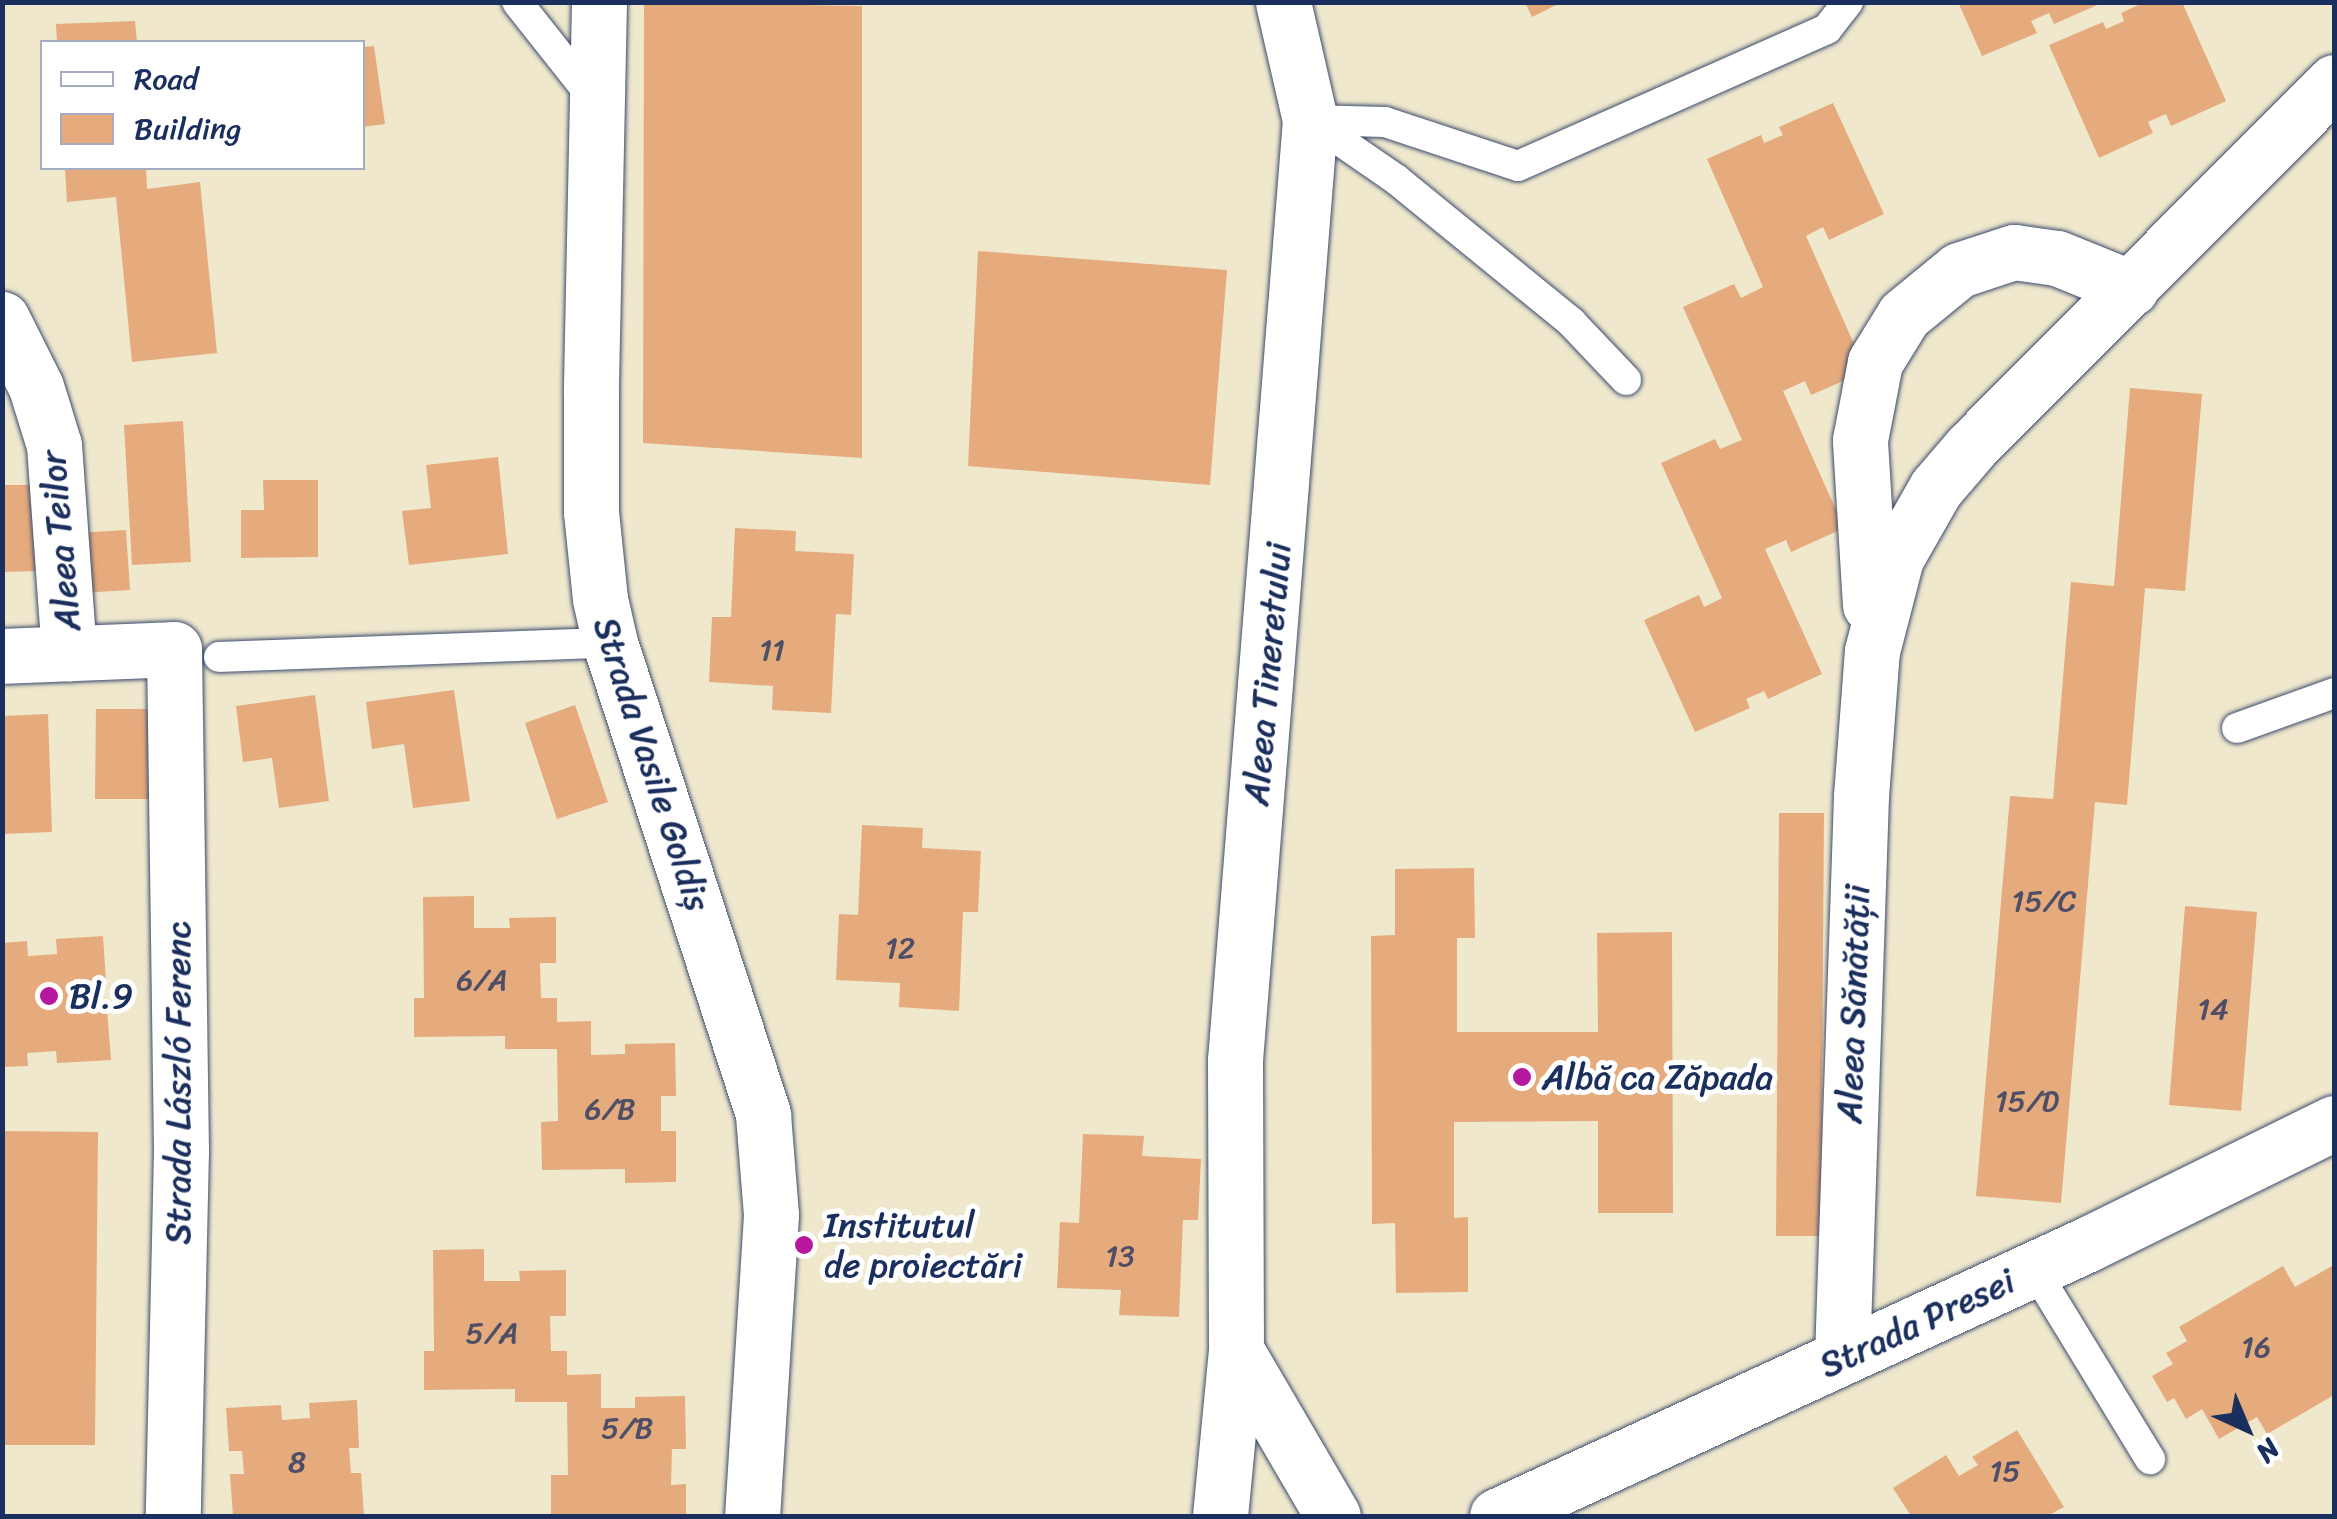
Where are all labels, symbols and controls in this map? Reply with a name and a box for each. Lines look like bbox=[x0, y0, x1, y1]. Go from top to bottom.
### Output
legend bbox=[40, 40, 365, 170]
text: Road bbox=[134, 52, 198, 106]
text: Building bbox=[134, 102, 241, 156]
street label: Aleea Teilor bbox=[31, 449, 89, 633]
street label: Aleea Tineretului bbox=[1235, 541, 1299, 807]
street label: Strada Vasile Goldiș bbox=[585, 612, 719, 916]
house number: 11 bbox=[759, 632, 785, 668]
house number: 15/C bbox=[2012, 883, 2076, 919]
street label: Aleea Sănătății bbox=[1828, 884, 1878, 1124]
street label: Strada László Ferenc bbox=[157, 921, 199, 1245]
house number: 12 bbox=[885, 930, 915, 966]
house number: 6/A bbox=[456, 962, 508, 998]
place label: Bl.9 bbox=[69, 975, 133, 1017]
marker: Bl.9 bbox=[38, 985, 60, 1007]
house number: 14 bbox=[2197, 991, 2229, 1027]
place label: Albă ca Zăpada bbox=[1542, 1056, 1773, 1098]
marker: Albă ca Zăpada bbox=[1511, 1066, 1533, 1088]
house number: 15/D bbox=[1995, 1083, 2059, 1119]
house number: 6/B bbox=[585, 1091, 635, 1127]
place label: Institutul de proiectări bbox=[824, 1204, 1021, 1286]
marker: Institutul de proiectări bbox=[793, 1234, 815, 1256]
house number: 13 bbox=[1105, 1238, 1135, 1274]
street label: Strada Presei bbox=[1812, 1259, 2022, 1387]
house number: 5/A bbox=[466, 1315, 518, 1351]
house number: 16 bbox=[2241, 1329, 2271, 1365]
north arrow bbox=[2197, 1379, 2297, 1479]
house number: 5/B bbox=[601, 1410, 653, 1446]
text: N bbox=[2244, 1427, 2292, 1475]
house number: 8 bbox=[288, 1444, 306, 1480]
house number: 15 bbox=[1989, 1453, 2021, 1489]

